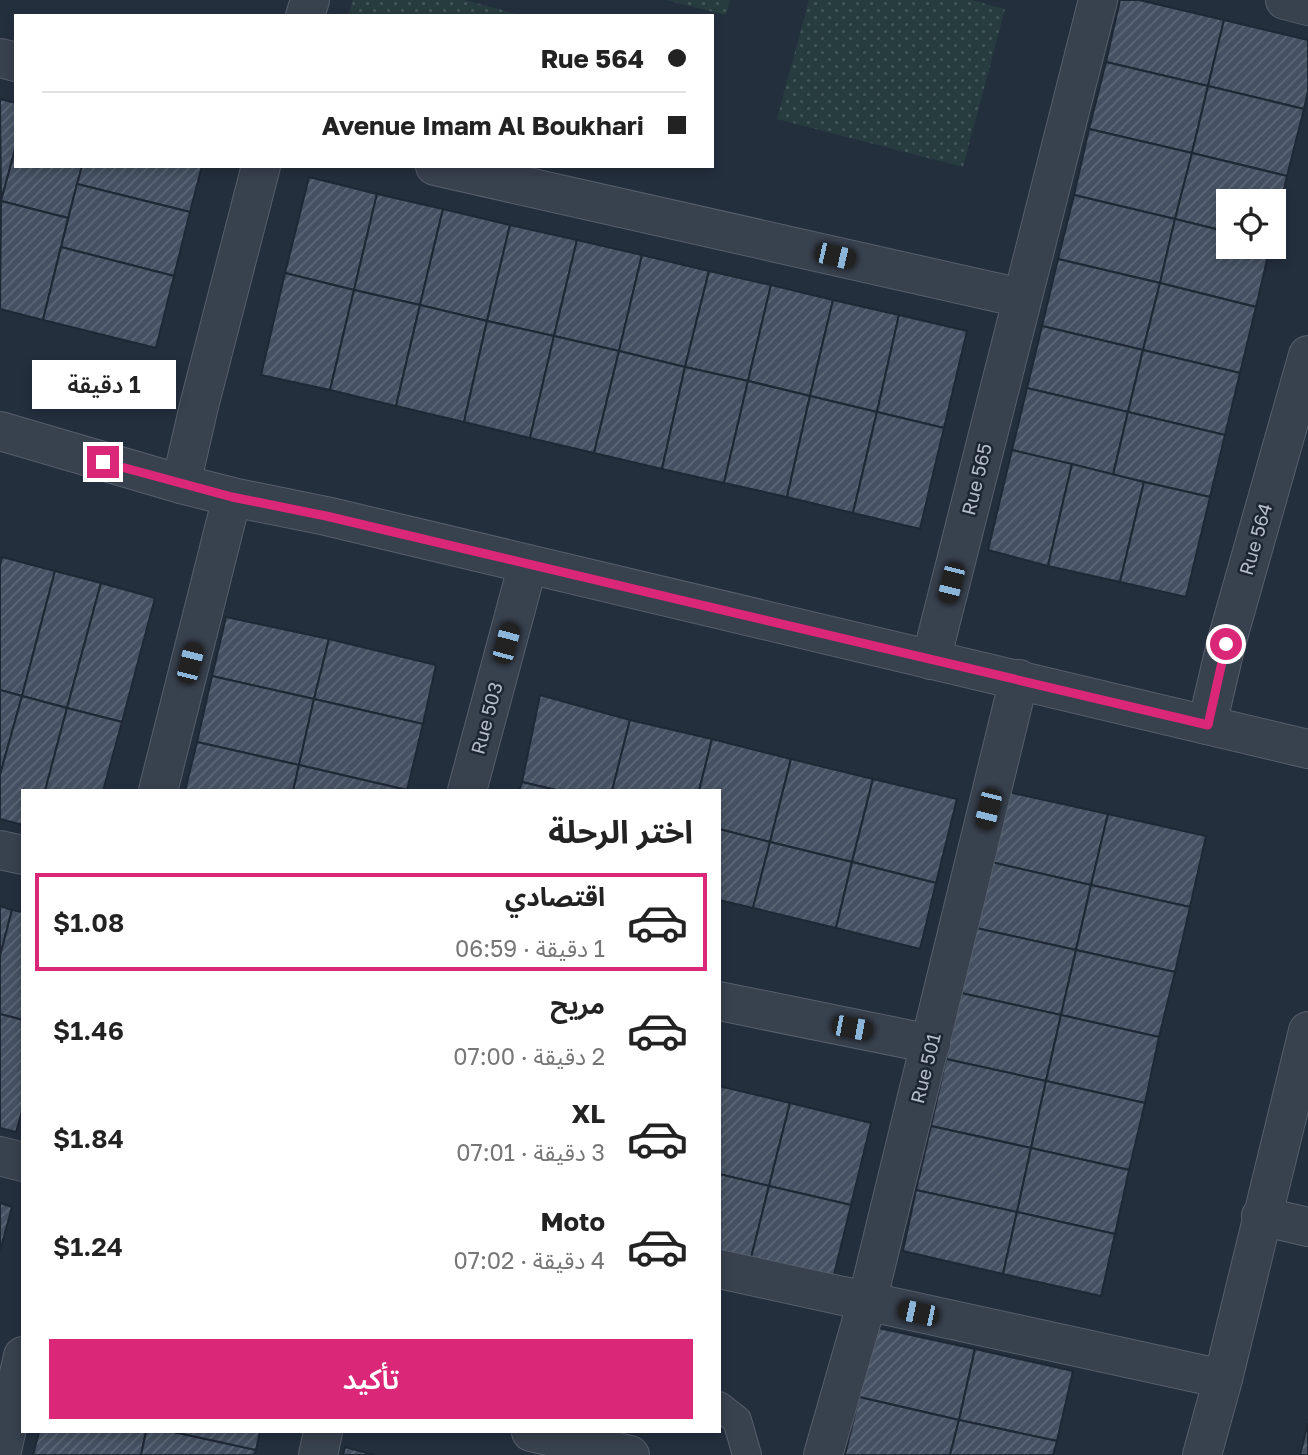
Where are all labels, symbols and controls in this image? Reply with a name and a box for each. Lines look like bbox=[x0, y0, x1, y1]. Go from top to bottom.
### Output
text: Rue 564 bbox=[540, 43, 644, 74]
text: Avenue Imam Al Boukhari bbox=[322, 110, 644, 141]
map controls bbox=[1216, 189, 1286, 259]
button: locate bbox=[1216, 189, 1286, 259]
car bbox=[813, 241, 858, 271]
callout: 1 دقيقة bbox=[31, 360, 175, 410]
text: 1 دقيقة bbox=[67, 370, 141, 398]
street label: Rue 565 bbox=[956, 441, 996, 517]
route end bbox=[87, 446, 119, 478]
street label: Rue 564 bbox=[1234, 500, 1276, 578]
car bbox=[936, 560, 967, 606]
car bbox=[491, 620, 522, 666]
route start bbox=[1210, 628, 1242, 660]
car bbox=[175, 640, 206, 686]
street label: Rue 503 bbox=[465, 679, 507, 757]
car bbox=[973, 786, 1004, 832]
text: اختر الرحلة bbox=[548, 812, 693, 850]
text: اقتصادي bbox=[505, 881, 605, 912]
icon: car bbox=[626, 891, 689, 954]
text: $1.08 bbox=[53, 907, 124, 938]
text: 1 دقيقة · 06:59 bbox=[455, 934, 605, 962]
text: مريح bbox=[550, 989, 605, 1020]
icon: car bbox=[626, 999, 689, 1062]
car bbox=[830, 1014, 875, 1042]
text: $1.46 bbox=[53, 1015, 124, 1046]
street label: Rue 501 bbox=[905, 1030, 945, 1106]
text: 2 دقيقة · 07:00 bbox=[453, 1042, 605, 1070]
text: XL bbox=[571, 1098, 605, 1129]
icon: car bbox=[626, 1107, 689, 1170]
text: $1.84 bbox=[53, 1123, 124, 1154]
text: 3 دقيقة · 07:01 bbox=[456, 1138, 605, 1166]
text: Moto bbox=[540, 1206, 605, 1237]
icon: car bbox=[626, 1215, 689, 1278]
text: $1.24 bbox=[53, 1231, 123, 1262]
text: 4 دقيقة · 07:02 bbox=[453, 1246, 605, 1274]
car bbox=[896, 1298, 941, 1328]
button: تأكيد bbox=[49, 1339, 693, 1419]

